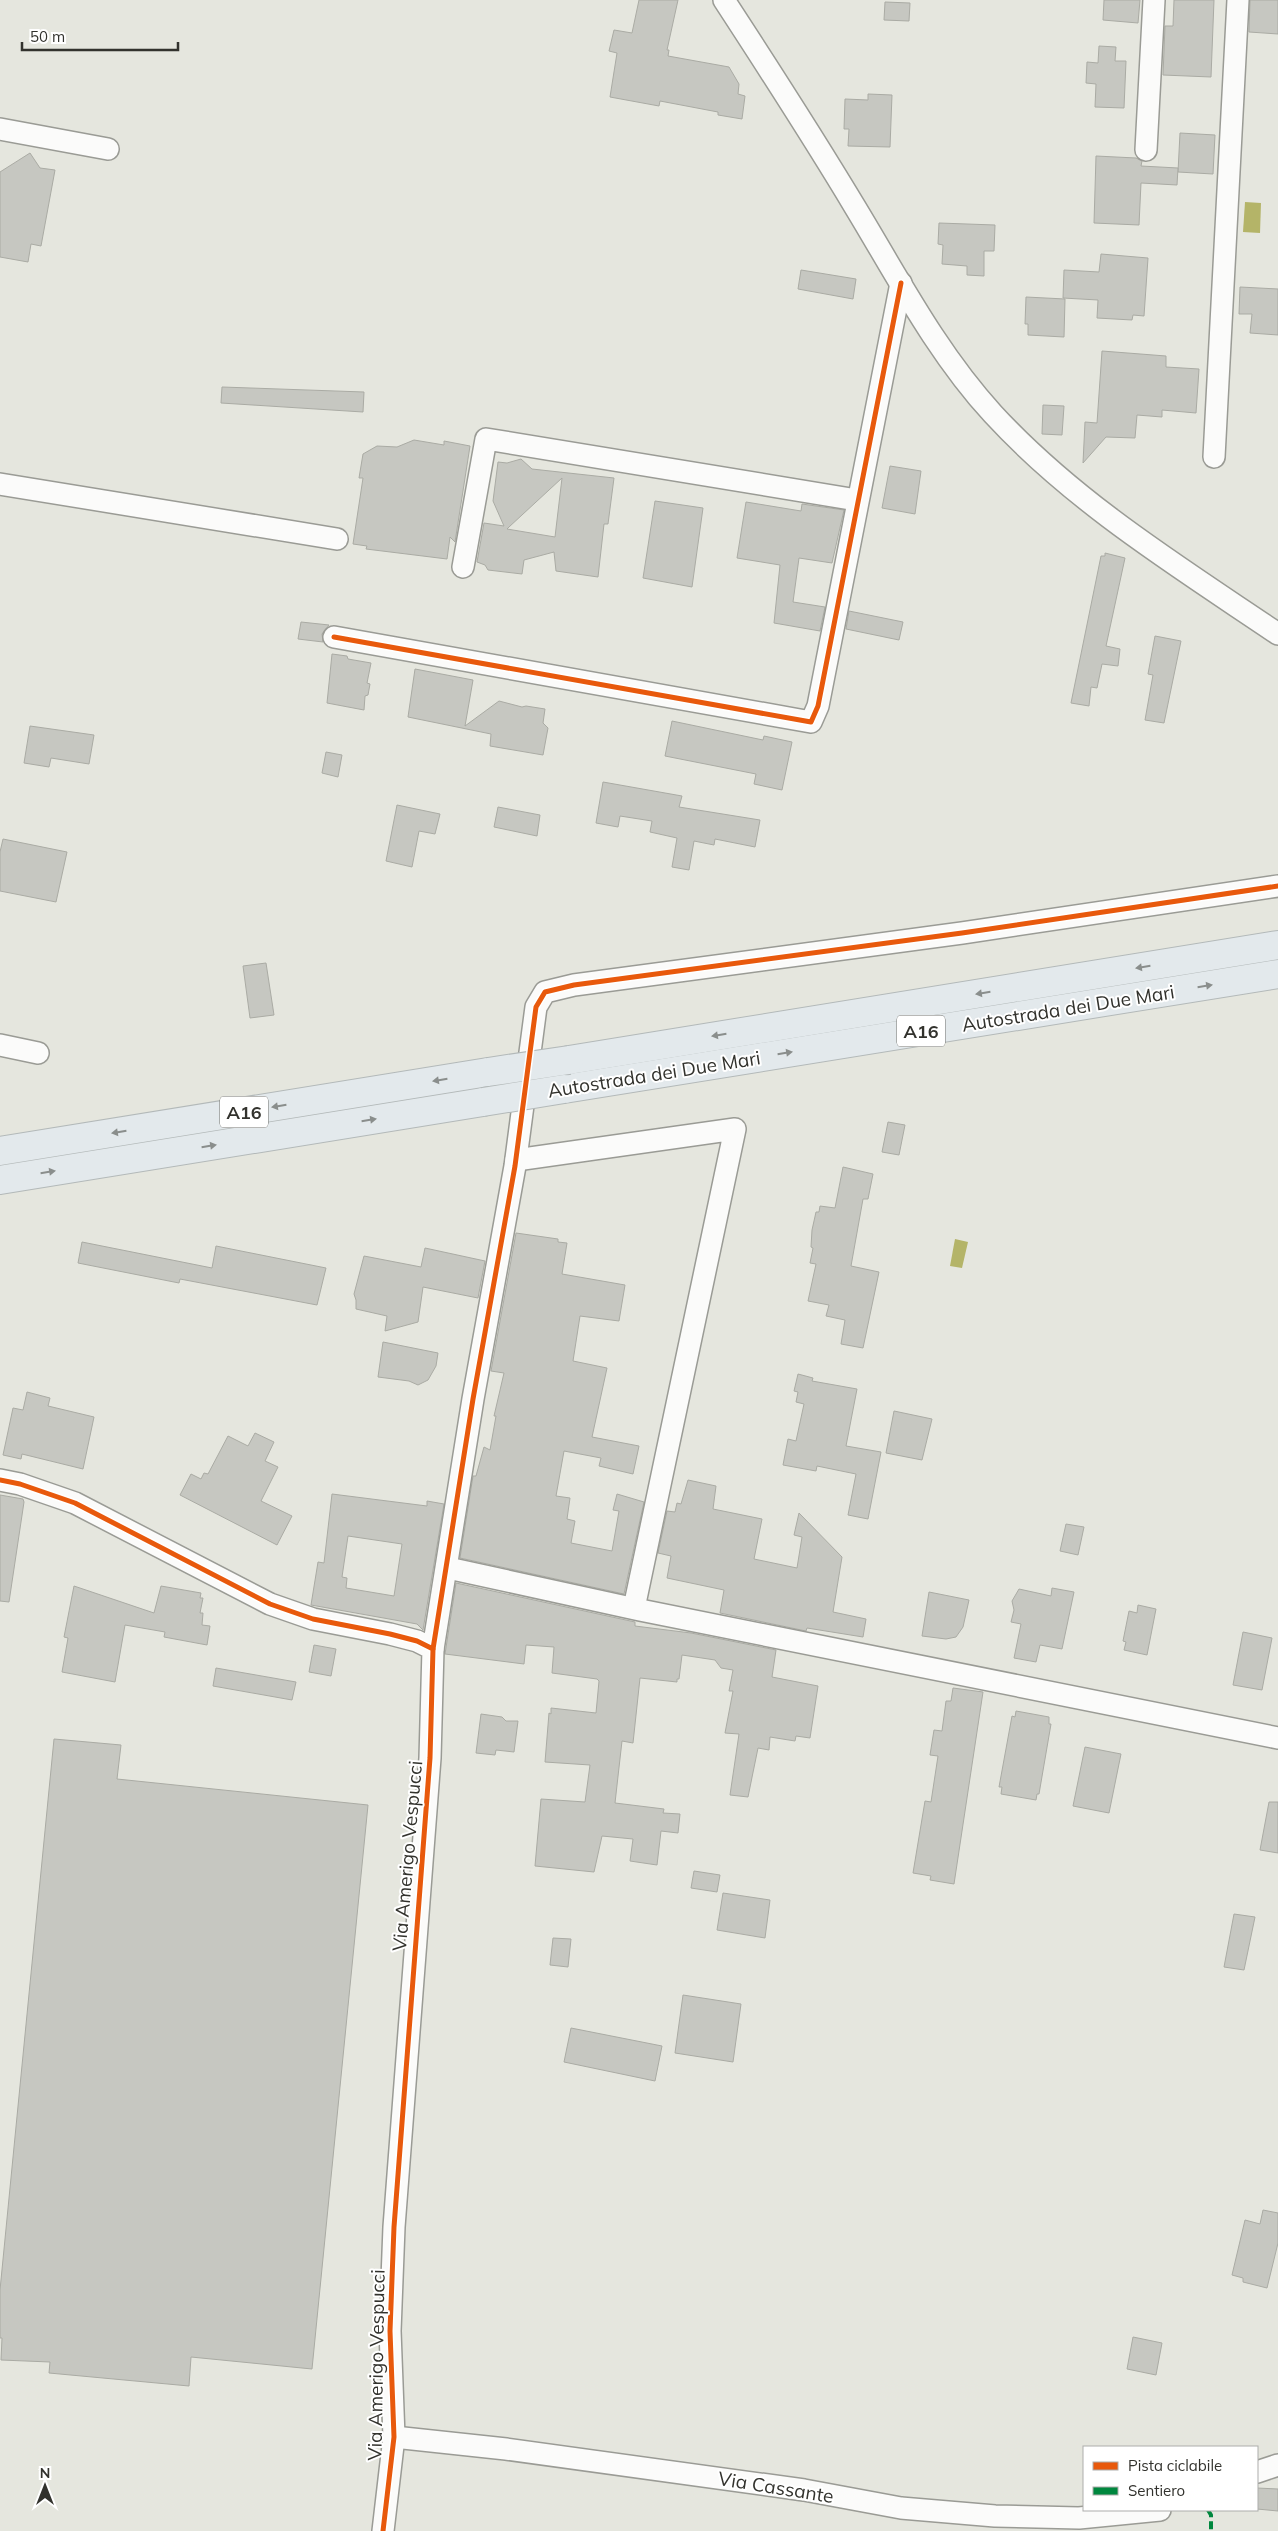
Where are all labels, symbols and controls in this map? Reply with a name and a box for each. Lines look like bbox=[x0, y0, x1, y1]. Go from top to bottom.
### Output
scale bar bbox=[22, 20, 179, 52]
text: 50 m bbox=[30, 27, 65, 46]
one-way arrow bbox=[1135, 963, 1151, 971]
street label: Autostrada dei Due Mari bbox=[960, 979, 1176, 1037]
one-way arrow bbox=[1197, 981, 1213, 989]
one-way arrow bbox=[975, 989, 991, 997]
road number: A16 bbox=[897, 1016, 945, 1046]
one-way arrow bbox=[711, 1032, 727, 1040]
street label: Autostrada dei Due Mari bbox=[546, 1045, 762, 1103]
one-way arrow bbox=[778, 1049, 794, 1057]
one-way arrow bbox=[431, 1077, 447, 1085]
road number: A16 bbox=[220, 1096, 268, 1128]
one-way arrow bbox=[271, 1102, 287, 1110]
one-way arrow bbox=[361, 1116, 377, 1124]
one-way arrow bbox=[110, 1128, 126, 1136]
one-way arrow bbox=[201, 1142, 217, 1150]
one-way arrow bbox=[40, 1168, 56, 1176]
street label: Via Amerigo Vespucci bbox=[387, 1760, 427, 1952]
street label: Via Amerigo Vespucci bbox=[362, 2269, 390, 2461]
legend bbox=[1083, 2446, 1258, 2511]
text: Pista ciclabile bbox=[1128, 2456, 1222, 2475]
north arrow bbox=[20, 2461, 70, 2511]
text: N bbox=[40, 2464, 50, 2482]
street label: Via Cassante bbox=[717, 2466, 835, 2508]
text: Sentiero bbox=[1128, 2481, 1185, 2500]

